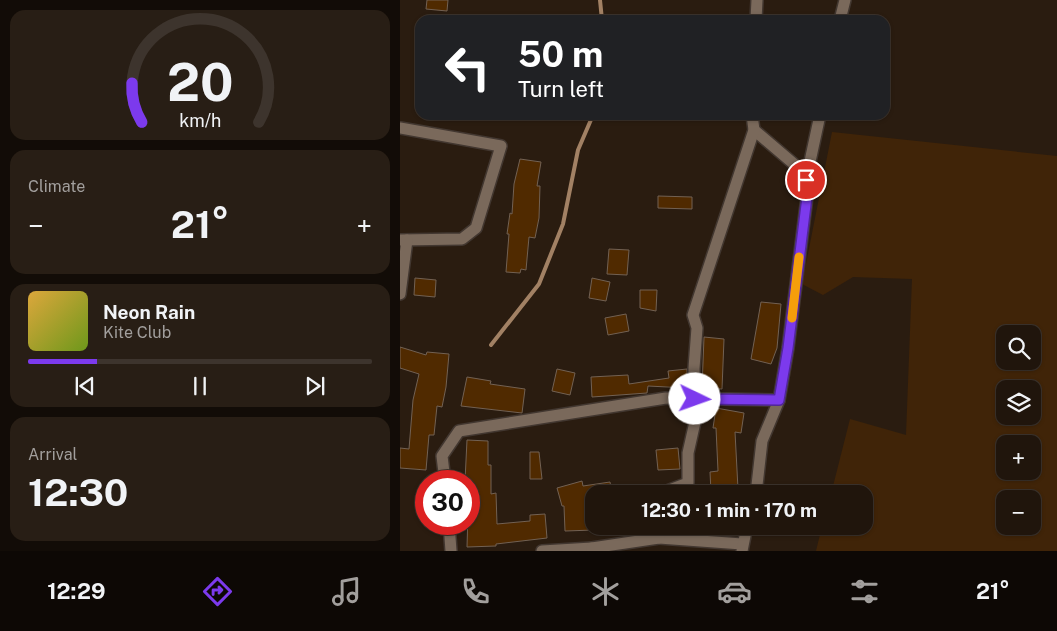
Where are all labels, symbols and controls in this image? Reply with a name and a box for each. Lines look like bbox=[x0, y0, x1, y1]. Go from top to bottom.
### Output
text: 50 m bbox=[518, 34, 603, 75]
icon: left bbox=[435, 35, 500, 100]
text: 20 bbox=[167, 52, 233, 113]
text: Turn left bbox=[518, 76, 604, 102]
text: km/h bbox=[179, 110, 221, 131]
pin bbox=[785, 159, 827, 201]
icon: arrive bbox=[792, 166, 820, 194]
text: Climate bbox=[28, 177, 85, 196]
text: 21° bbox=[171, 202, 229, 247]
text: − bbox=[28, 209, 44, 242]
text: + bbox=[356, 209, 372, 242]
text: Neon Rain bbox=[103, 301, 195, 323]
text: Kite Club bbox=[103, 323, 171, 342]
map controls bbox=[996, 325, 1041, 535]
button: search bbox=[996, 325, 1041, 370]
icon: previous bbox=[71, 372, 99, 400]
icon: pause bbox=[186, 372, 214, 400]
icon: next bbox=[301, 372, 329, 400]
position arrow bbox=[668, 372, 720, 424]
button: layers bbox=[996, 380, 1041, 425]
button: + bbox=[996, 435, 1041, 480]
text: Arrival bbox=[28, 445, 77, 464]
text: 12:30 bbox=[28, 470, 128, 515]
speed limit sign: 30 bbox=[415, 470, 480, 535]
button: − bbox=[996, 490, 1041, 535]
text: 12:30 · 1 min · 170 m bbox=[641, 499, 817, 521]
icon: directions bbox=[200, 574, 235, 609]
icon: music bbox=[329, 574, 364, 609]
icon: phone bbox=[458, 574, 493, 609]
icon: climate bbox=[588, 574, 623, 609]
icon: car bbox=[717, 574, 752, 609]
icon: filters bbox=[847, 574, 882, 609]
text: 12:29 bbox=[47, 578, 105, 604]
text: 21° bbox=[976, 578, 1010, 604]

